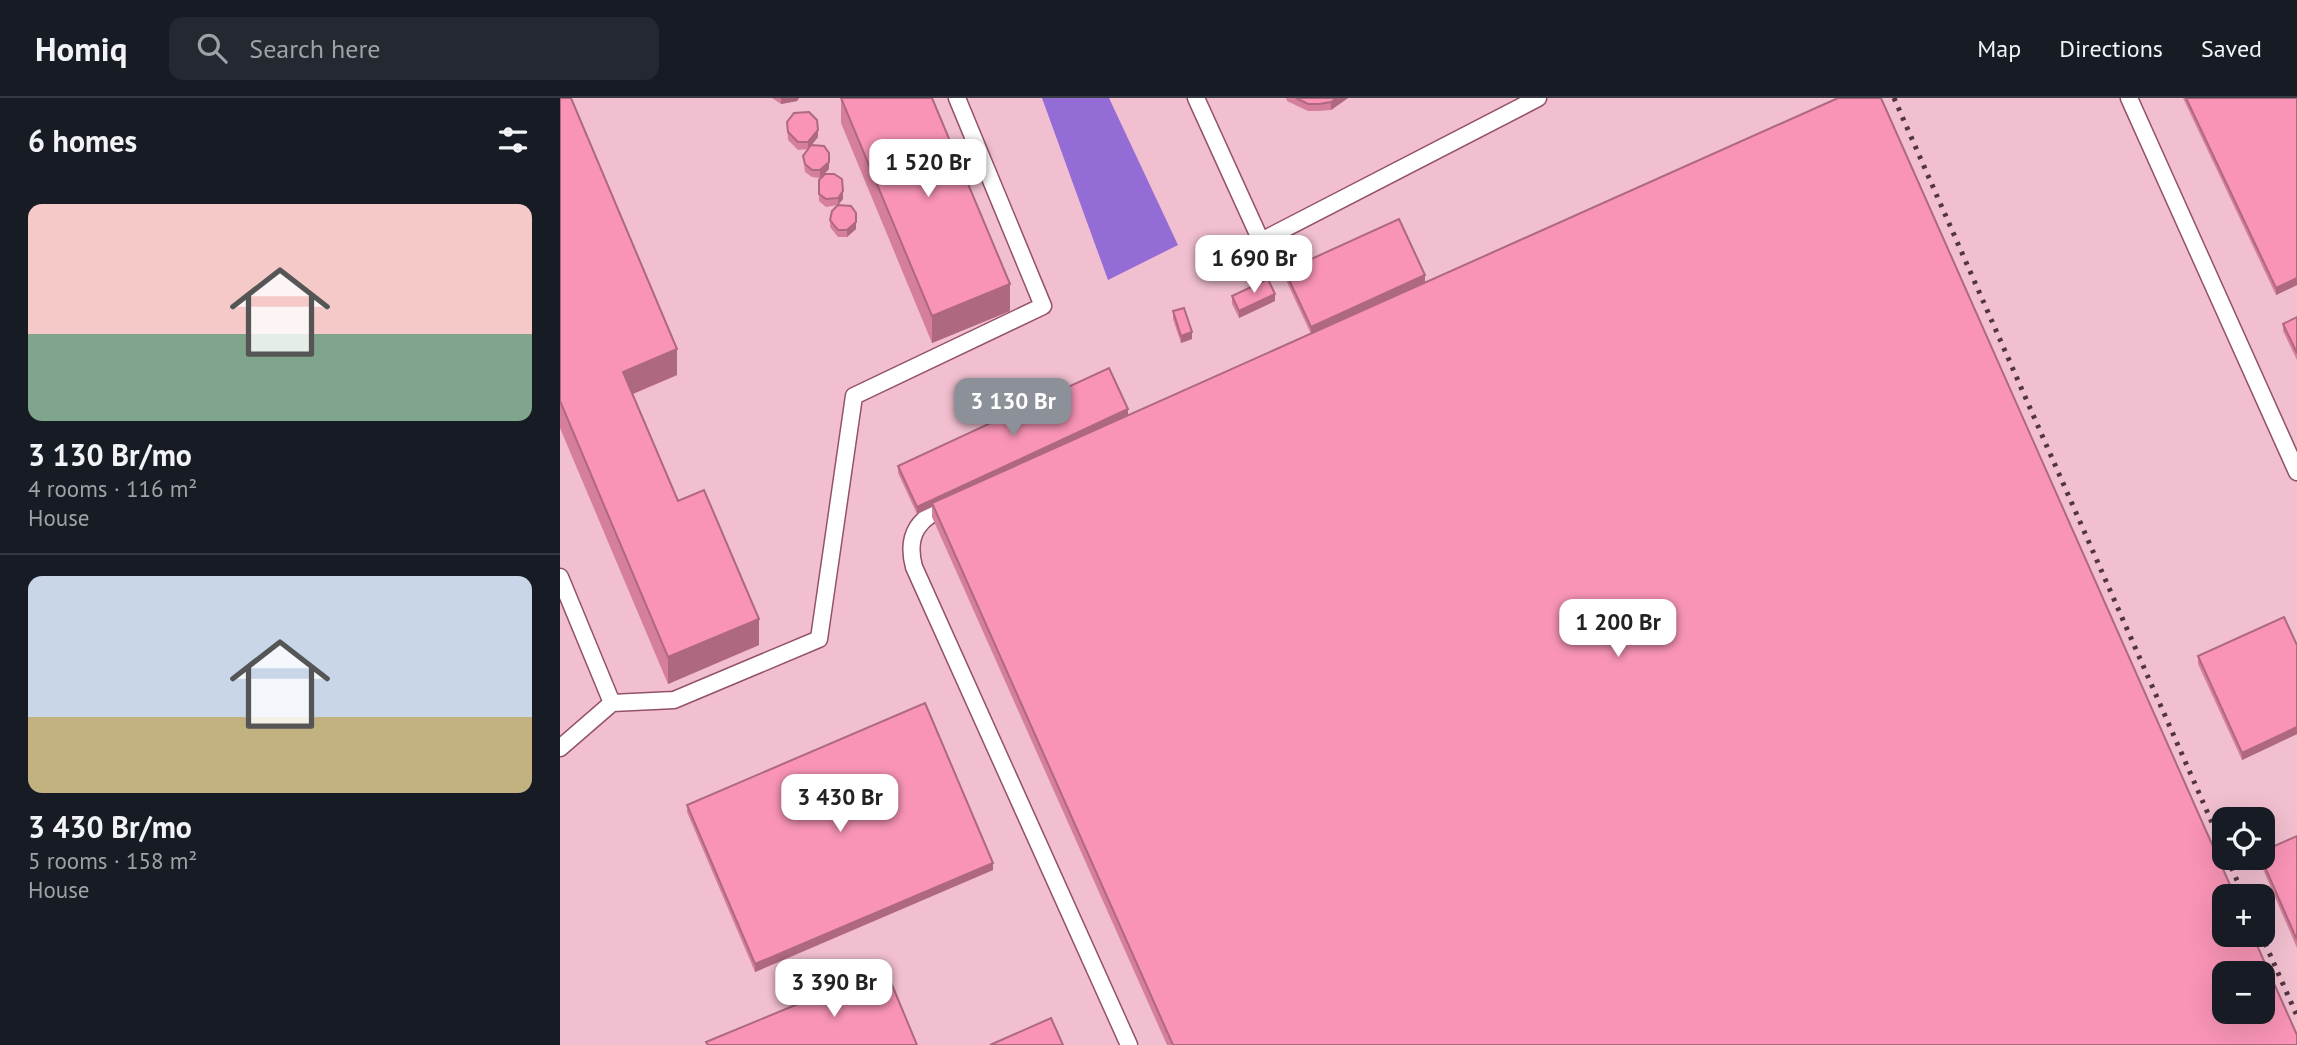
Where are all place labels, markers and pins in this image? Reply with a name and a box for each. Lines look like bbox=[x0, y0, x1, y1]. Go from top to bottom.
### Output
pin: 1 520 Br bbox=[856, 140, 1000, 199]
pin: 1 690 Br bbox=[1182, 236, 1326, 295]
pin: 3 130 Br bbox=[941, 378, 1085, 438]
pin: 1 200 Br bbox=[1546, 600, 1690, 659]
pin: 3 430 Br bbox=[768, 774, 912, 834]
pin: 3 390 Br bbox=[762, 960, 906, 1019]

